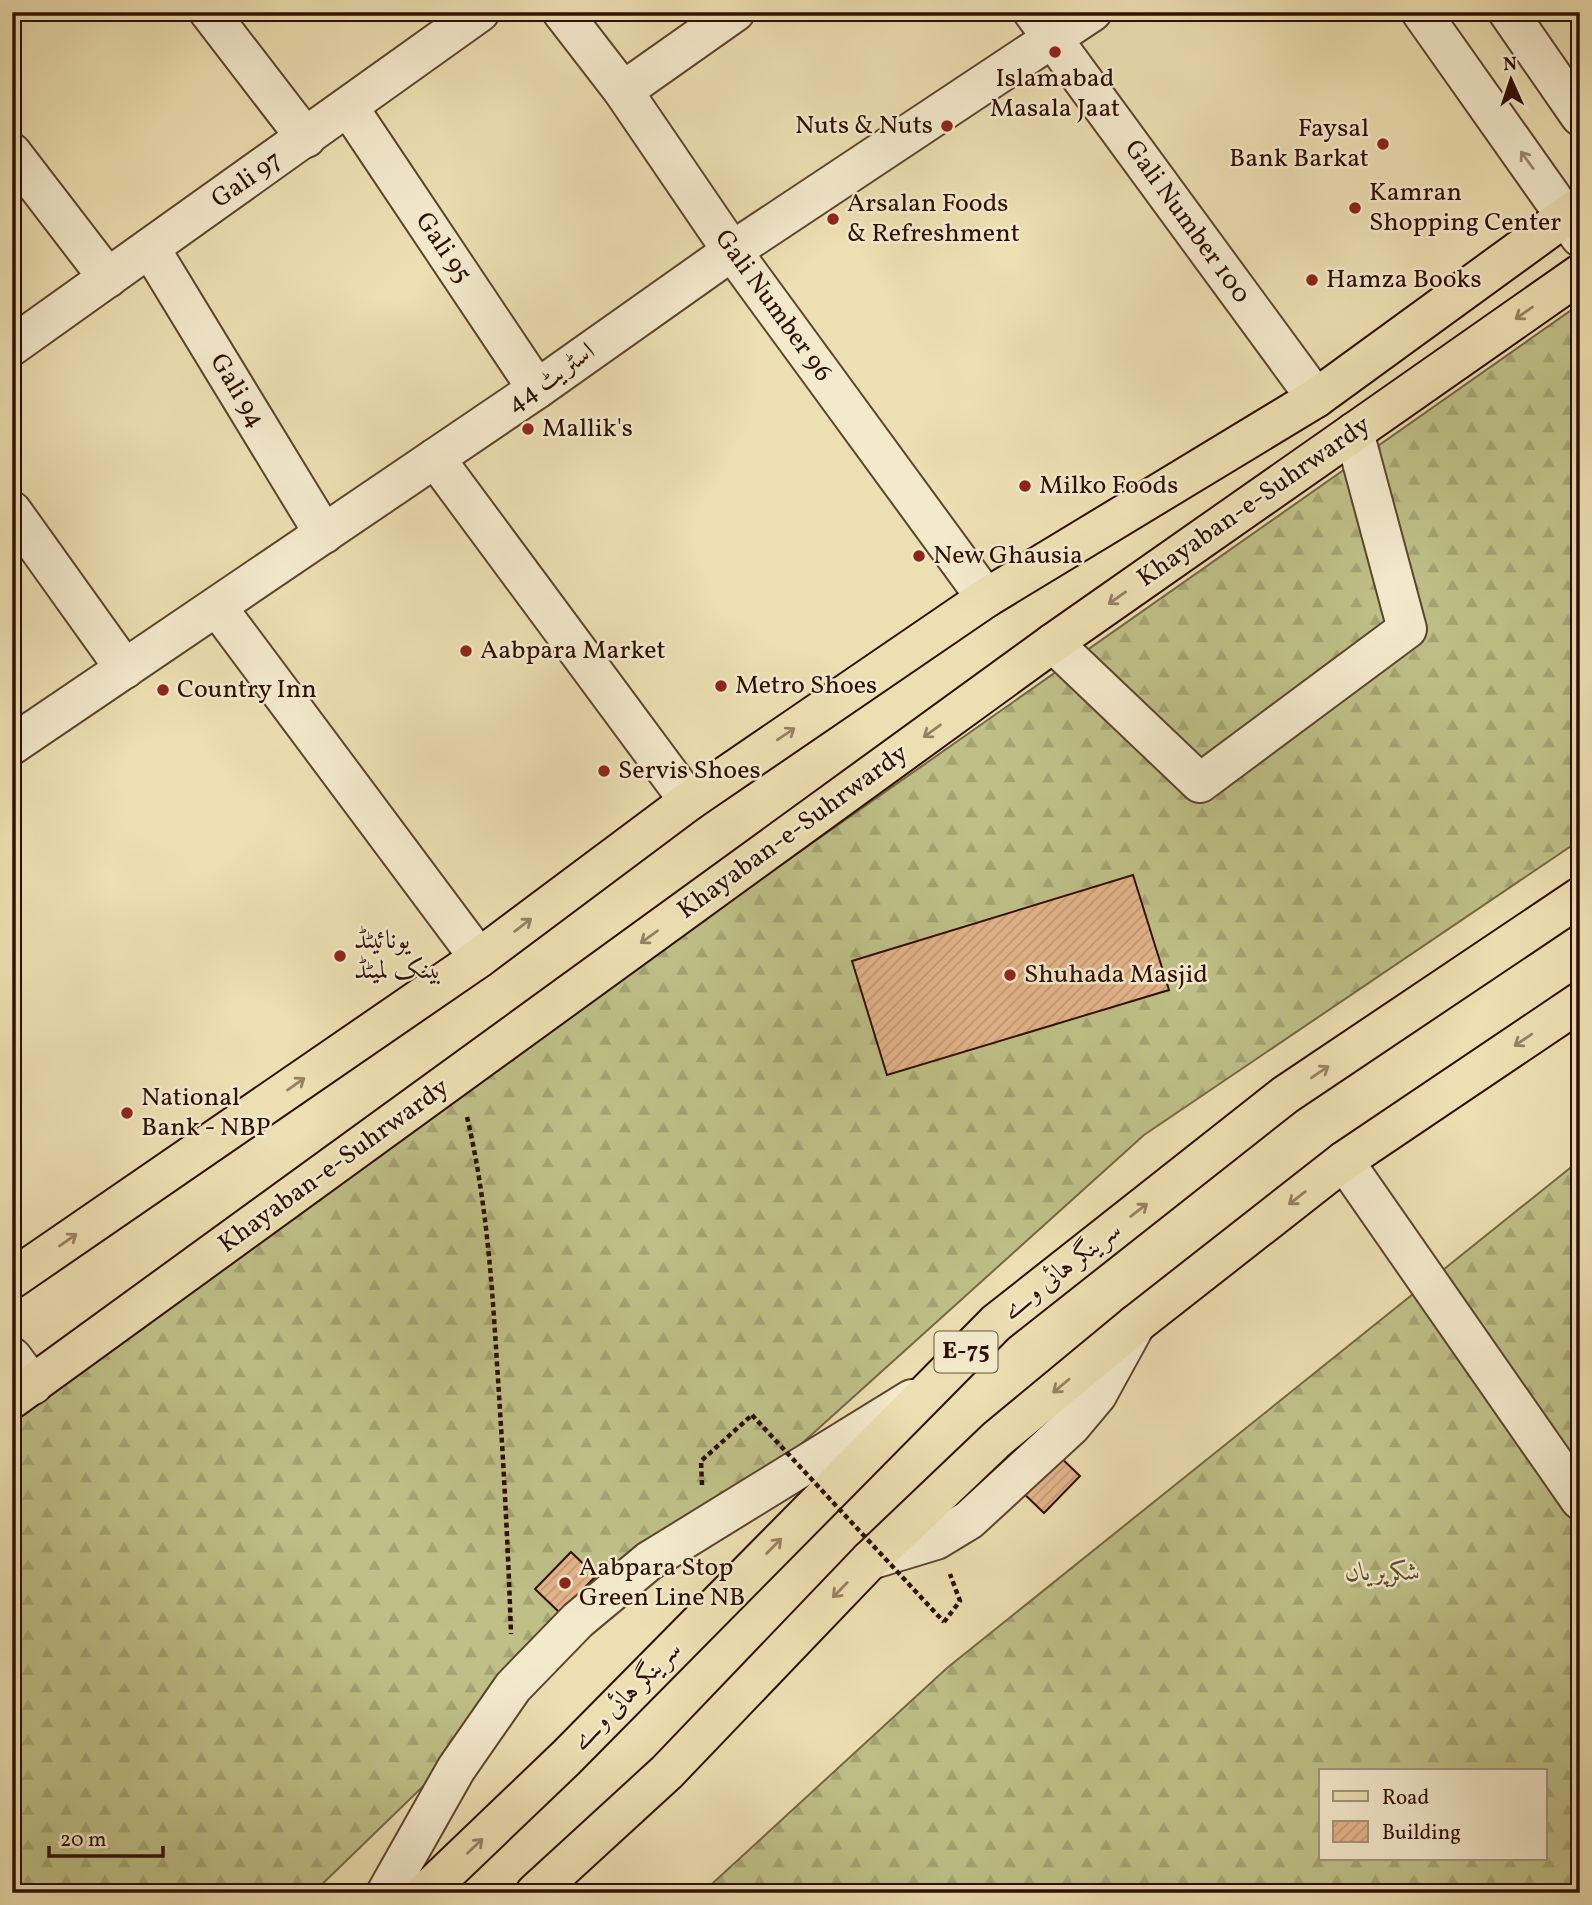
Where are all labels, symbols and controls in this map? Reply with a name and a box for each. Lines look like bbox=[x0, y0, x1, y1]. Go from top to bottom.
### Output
marker: Islamabad Masala Jaat bbox=[1047, 44, 1063, 60]
north arrow bbox=[1476, 46, 1546, 116]
text: N bbox=[1503, 52, 1518, 78]
place label: Islamabad Masala Jaat bbox=[990, 61, 1120, 127]
place label: Nuts & Nuts bbox=[795, 108, 933, 144]
place label: Faysal Bank Barkat bbox=[1229, 111, 1369, 177]
marker: Nuts & Nuts bbox=[939, 118, 955, 134]
street label: Gali Number 100 bbox=[1115, 133, 1259, 311]
marker: Faysal Bank Barkat bbox=[1375, 136, 1391, 152]
street label: Gali 97 bbox=[204, 143, 290, 217]
one-way arrow bbox=[1520, 151, 1535, 170]
place label: Kamran Shopping Center bbox=[1369, 175, 1561, 241]
place label: Arsalan Foods & Refreshment bbox=[847, 186, 1020, 252]
marker: Kamran Shopping Center bbox=[1347, 200, 1363, 216]
street label: Gali 95 bbox=[406, 205, 480, 291]
marker: Arsalan Foods & Refreshment bbox=[825, 211, 841, 227]
street label: Gali Number 96 bbox=[706, 223, 840, 389]
place label: Hamza Books bbox=[1326, 262, 1482, 298]
marker: Hamza Books bbox=[1304, 272, 1320, 288]
one-way arrow bbox=[1515, 306, 1534, 320]
street label: اسٹریٹ 44 bbox=[499, 334, 603, 422]
street label: Gali 94 bbox=[201, 347, 273, 435]
street label: Khayaban-e-Suhrwardy bbox=[1130, 408, 1378, 596]
place label: Mallik's bbox=[542, 411, 633, 447]
marker: Mallik's bbox=[520, 421, 536, 437]
place label: Milko Foods bbox=[1039, 468, 1178, 504]
marker: Milko Foods bbox=[1017, 478, 1033, 494]
place label: New Ghausia bbox=[933, 538, 1083, 574]
marker: New Ghausia bbox=[911, 548, 927, 564]
one-way arrow bbox=[1108, 591, 1127, 605]
place label: Aabpara Market bbox=[480, 633, 666, 669]
marker: Aabpara Market bbox=[458, 643, 474, 659]
place label: Metro Shoes bbox=[735, 668, 877, 704]
place label: Country Inn bbox=[177, 672, 317, 708]
marker: Metro Shoes bbox=[713, 678, 729, 694]
marker: Country Inn bbox=[155, 682, 171, 698]
one-way arrow bbox=[923, 724, 942, 738]
one-way arrow bbox=[776, 727, 796, 741]
street label: Khayaban-e-Suhrwardy bbox=[670, 736, 916, 928]
place label: Servis Shoes bbox=[618, 753, 761, 789]
marker: Servis Shoes bbox=[596, 763, 612, 779]
one-way arrow bbox=[513, 918, 532, 932]
place label: یونائیٹڈ بینک لمیٹڈ bbox=[354, 923, 442, 989]
one-way arrow bbox=[640, 930, 659, 944]
marker: یونائیٹڈ بینک لمیٹڈ bbox=[332, 948, 348, 964]
place label: Shuhada Masjid bbox=[1024, 957, 1208, 993]
marker: Shuhada Masjid bbox=[1002, 967, 1018, 983]
one-way arrow bbox=[1514, 1033, 1533, 1047]
one-way arrow bbox=[1310, 1065, 1329, 1079]
street label: Khayaban-e-Suhrwardy bbox=[211, 1070, 457, 1262]
one-way arrow bbox=[286, 1076, 305, 1091]
place label: National Bank - NBP bbox=[141, 1080, 271, 1146]
marker: National Bank - NBP bbox=[119, 1105, 135, 1121]
one-way arrow bbox=[1288, 1191, 1306, 1206]
one-way arrow bbox=[1130, 1203, 1148, 1218]
street label: سرینگر ہائی وے bbox=[995, 1213, 1129, 1329]
one-way arrow bbox=[58, 1233, 78, 1247]
road number: E-75 bbox=[934, 1332, 998, 1372]
one-way arrow bbox=[1053, 1378, 1071, 1394]
one-way arrow bbox=[765, 1538, 782, 1555]
place label: Aabpara Stop Green Line NB bbox=[579, 1550, 745, 1616]
park label: شکرپریاں bbox=[1345, 1555, 1421, 1591]
marker: Aabpara Stop Green Line NB bbox=[557, 1575, 573, 1591]
one-way arrow bbox=[832, 1581, 849, 1598]
street label: سرینگر ہائی وے bbox=[564, 1633, 690, 1759]
legend bbox=[1319, 1769, 1546, 1860]
text: Road bbox=[1382, 1784, 1429, 1813]
scale bar bbox=[49, 1814, 163, 1858]
text: Building bbox=[1382, 1819, 1461, 1848]
text: 20 m bbox=[60, 1826, 106, 1855]
one-way arrow bbox=[466, 1837, 483, 1854]

